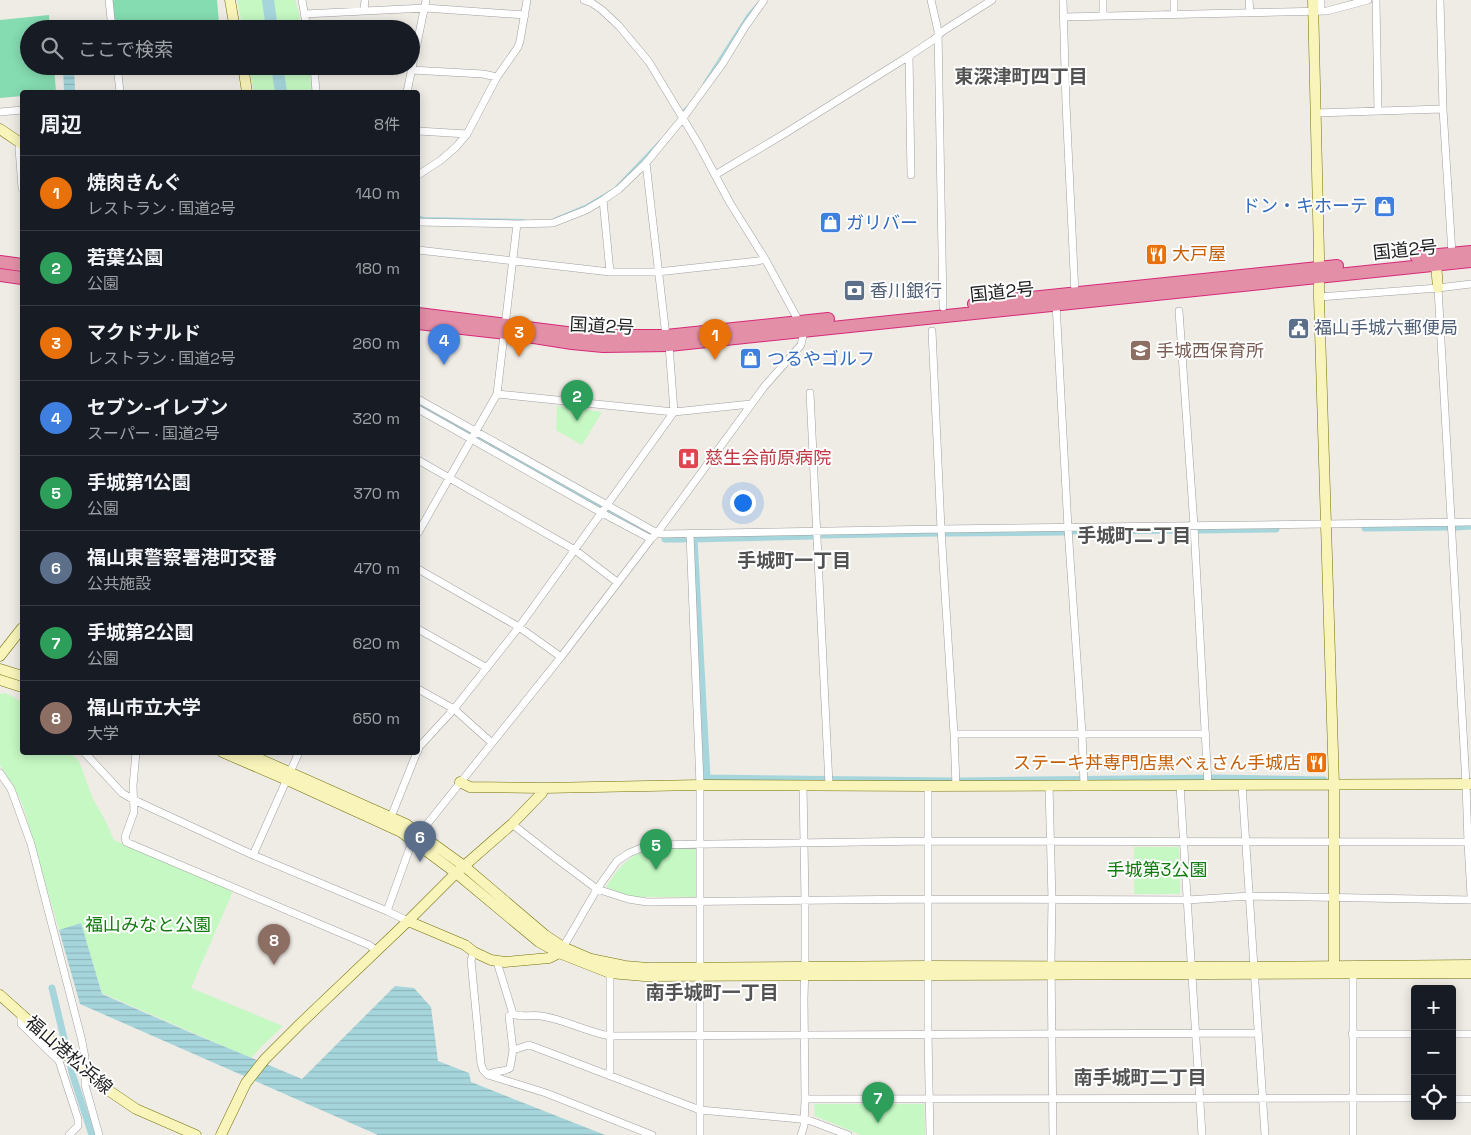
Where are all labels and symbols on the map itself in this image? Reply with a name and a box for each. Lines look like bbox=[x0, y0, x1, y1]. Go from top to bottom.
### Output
district label: 東深津町四丁目 bbox=[954, 64, 1088, 89]
place label: ドン・キホーテ bbox=[1242, 194, 1368, 217]
shop icon: ドン・キホーテ bbox=[1372, 194, 1396, 218]
shop icon: ガリバー bbox=[818, 211, 842, 235]
place label: ガリバー bbox=[846, 211, 918, 234]
street label: 国道2号 bbox=[1371, 235, 1438, 264]
restaurant icon: 大戸屋 bbox=[1144, 242, 1168, 266]
place label: 大戸屋 bbox=[1172, 242, 1226, 265]
street label: 国道2号 bbox=[968, 277, 1035, 306]
bank icon: 香川銀行 bbox=[842, 279, 866, 303]
place label: 香川銀行 bbox=[870, 279, 942, 302]
street label: 国道2号 bbox=[569, 312, 635, 339]
pin: 3 bbox=[503, 316, 535, 357]
public building icon: 福山手城六郵便局 bbox=[1286, 316, 1310, 340]
place label: 福山手城六郵便局 bbox=[1314, 316, 1458, 339]
pin: 1 bbox=[699, 319, 731, 360]
pin: 4 bbox=[428, 324, 460, 365]
school or university icon: 手城西保育所 bbox=[1128, 339, 1152, 363]
place label: 手城西保育所 bbox=[1156, 339, 1264, 362]
shop icon: つるやゴルフ bbox=[739, 347, 763, 371]
place label: つるやゴルフ bbox=[767, 347, 875, 370]
pin: 2 bbox=[561, 380, 593, 421]
hospital icon: 慈生会前原病院 bbox=[677, 446, 701, 470]
place label: 慈生会前原病院 bbox=[705, 446, 831, 469]
your location bbox=[730, 490, 756, 516]
district label: 手城町二丁目 bbox=[1077, 523, 1191, 548]
district label: 手城町一丁目 bbox=[737, 548, 851, 573]
place label: ステーキ丼専門店黒べぇさん手城店 bbox=[1013, 751, 1301, 774]
restaurant icon: ステーキ丼専門店黒べぇさん手城店 bbox=[1305, 751, 1329, 775]
pin: 6 bbox=[404, 821, 436, 862]
pin: 5 bbox=[640, 829, 672, 870]
park label: 手城第3公園 bbox=[1107, 858, 1207, 881]
park label: 福山みなと公園 bbox=[85, 913, 211, 936]
pin: 8 bbox=[258, 924, 290, 965]
district label: 南手城町一丁目 bbox=[645, 980, 779, 1005]
street label: 福山港松浜線 bbox=[21, 1011, 118, 1099]
district label: 南手城町二丁目 bbox=[1073, 1065, 1207, 1090]
pin: 7 bbox=[862, 1082, 894, 1123]

